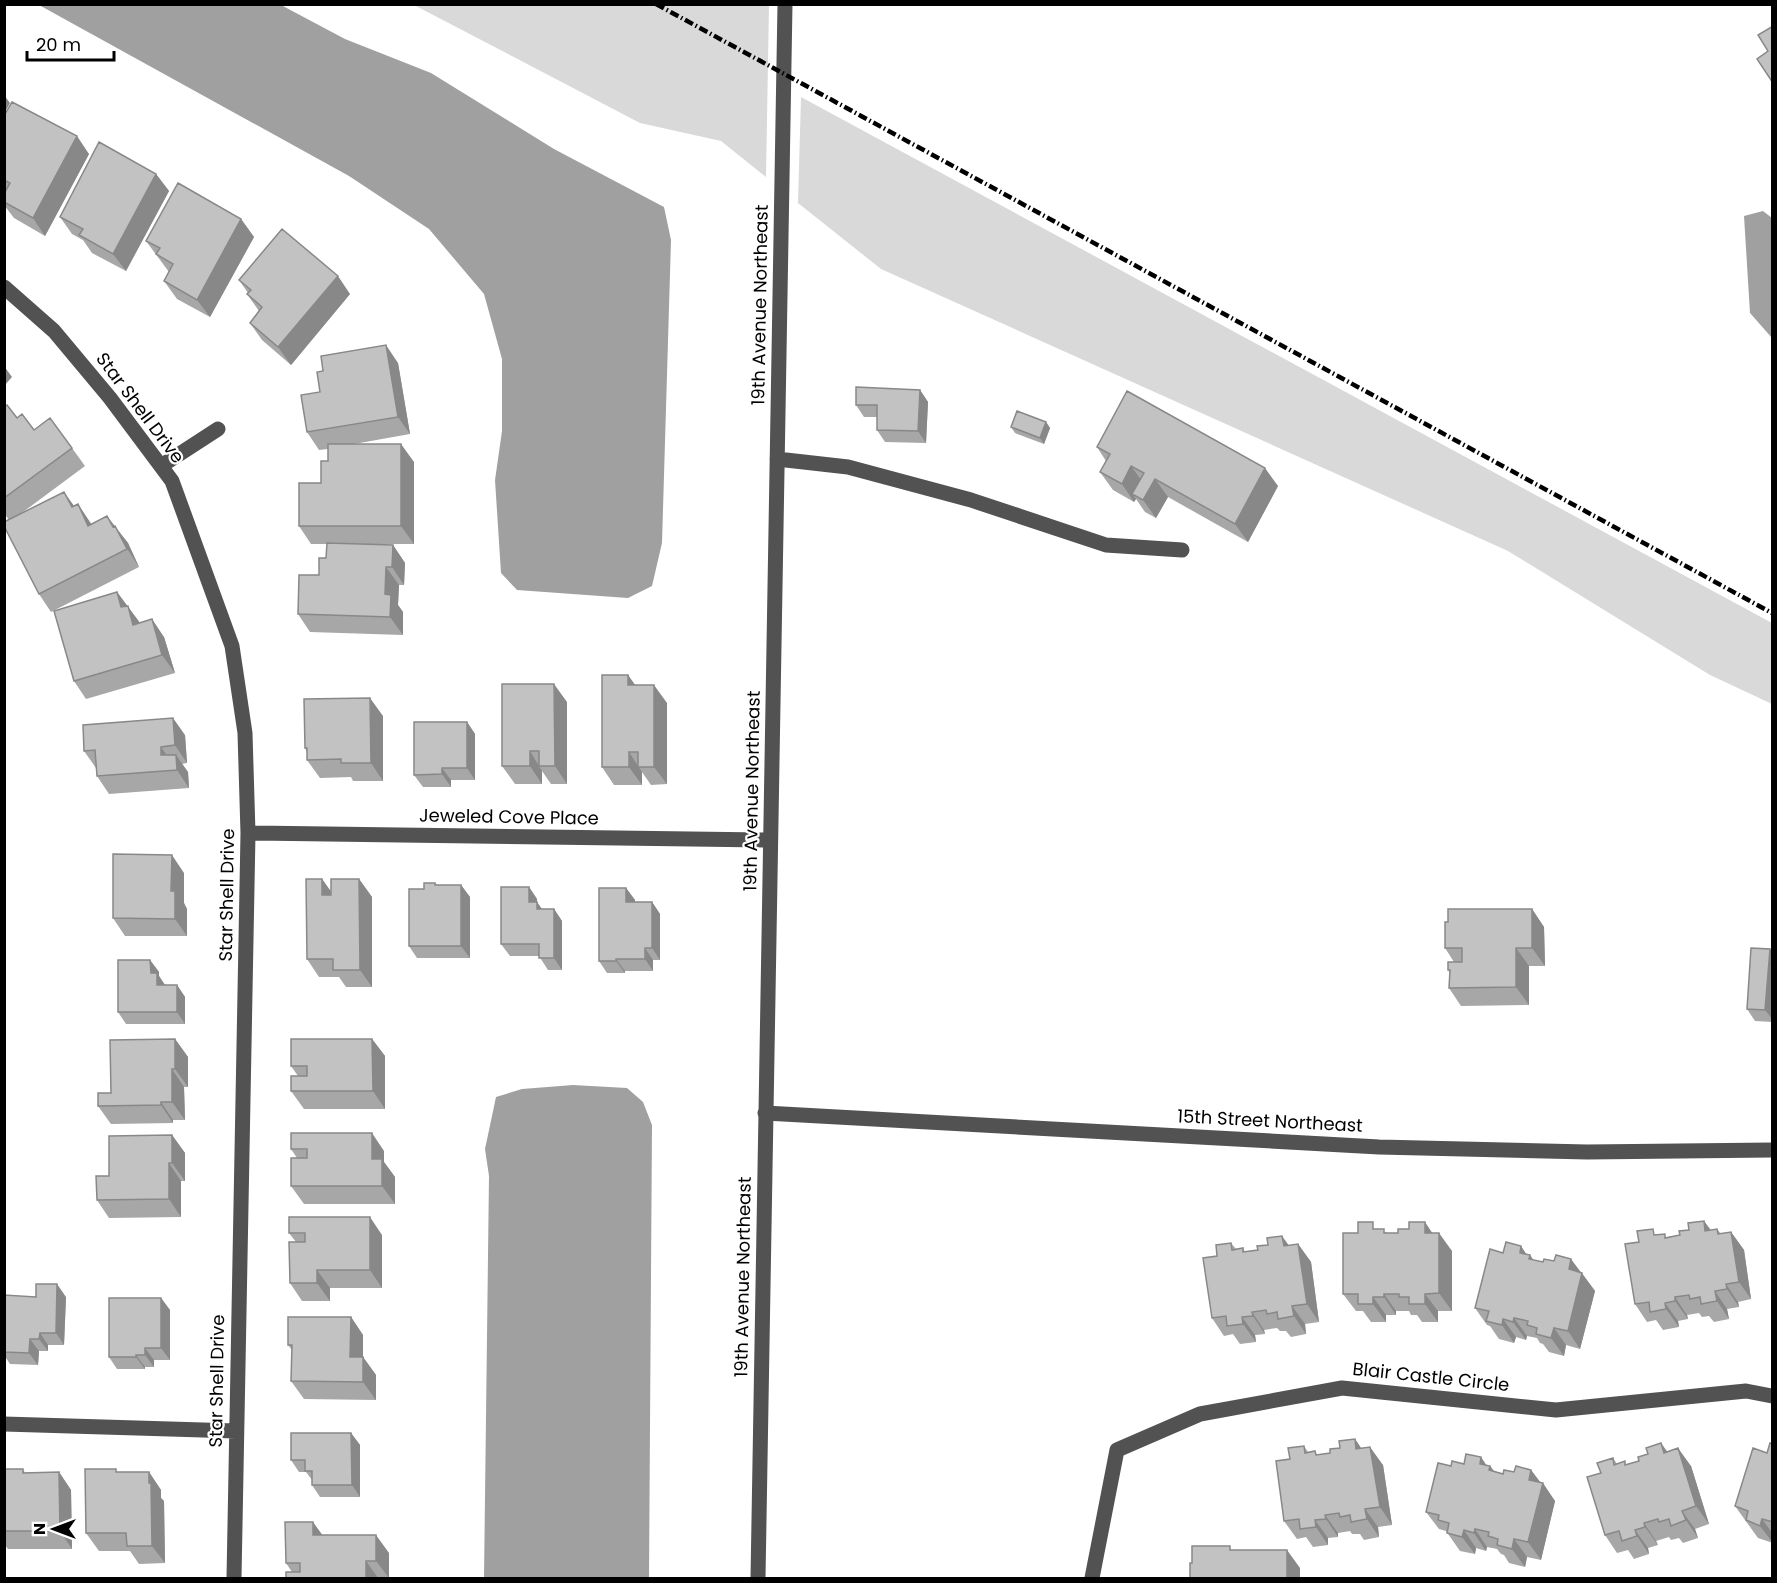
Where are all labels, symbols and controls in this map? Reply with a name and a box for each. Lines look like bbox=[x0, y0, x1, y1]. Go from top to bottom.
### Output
scale bar bbox=[27, 24, 114, 62]
text: 20 m bbox=[36, 32, 81, 57]
street label: 19th Avenue Northeast bbox=[745, 204, 774, 405]
street label: Star Shell Drive bbox=[90, 347, 190, 468]
street label: 19th Avenue Northeast bbox=[737, 690, 766, 891]
street label: Jeweled Cove Place bbox=[419, 802, 599, 831]
street label: Star Shell Drive bbox=[213, 828, 240, 962]
street label: 15th Street Northeast bbox=[1177, 1103, 1363, 1138]
street label: 19th Avenue Northeast bbox=[728, 1176, 757, 1377]
street label: Star Shell Drive bbox=[203, 1314, 230, 1448]
street label: Blair Castle Circle bbox=[1351, 1356, 1511, 1397]
north arrow bbox=[24, 1499, 84, 1559]
text: N bbox=[28, 1523, 51, 1535]

